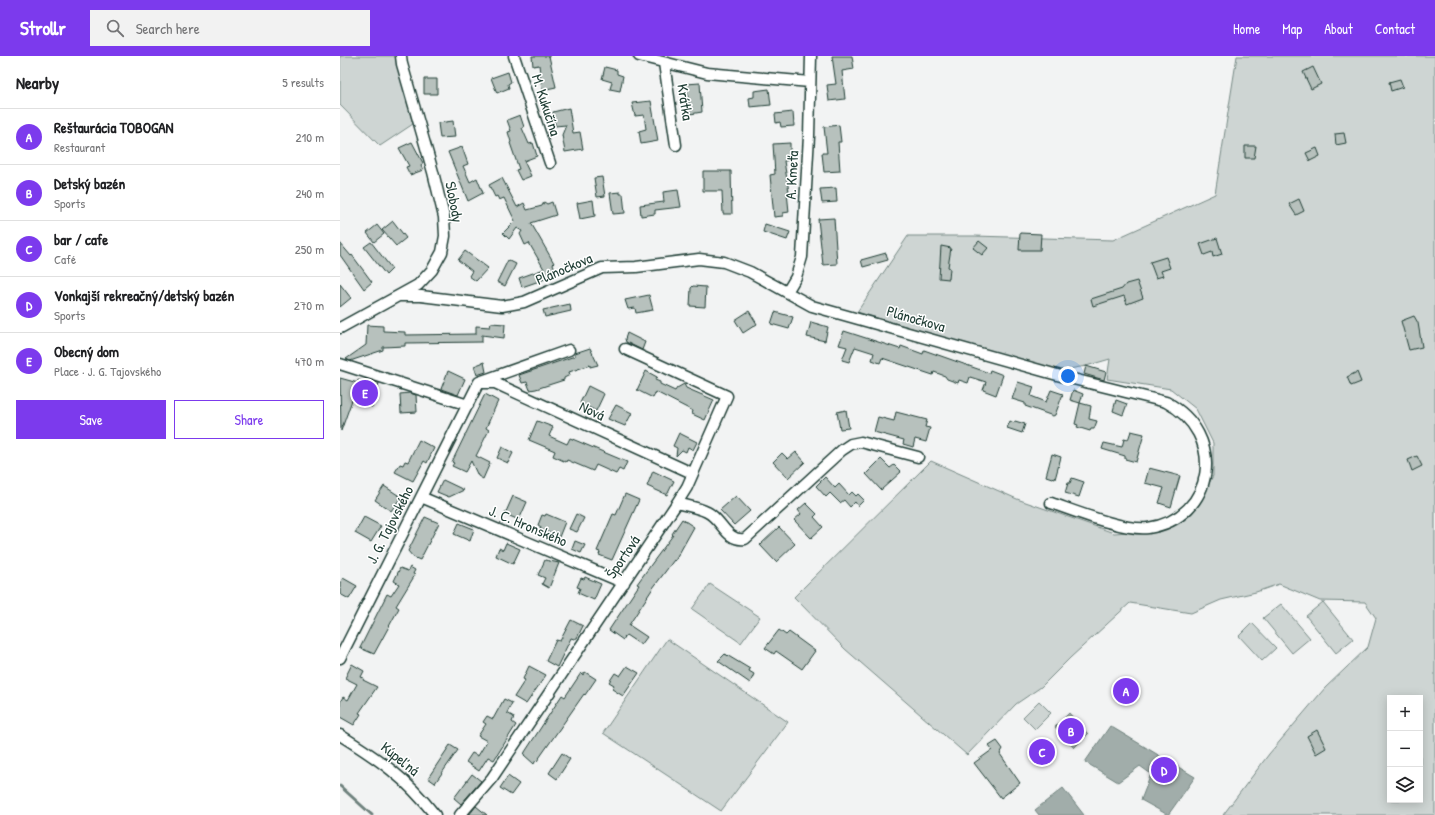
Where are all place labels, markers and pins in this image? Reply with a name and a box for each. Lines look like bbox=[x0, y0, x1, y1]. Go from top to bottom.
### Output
pin: E bbox=[352, 378, 378, 408]
pin: A bbox=[1113, 676, 1139, 706]
pin: B bbox=[1058, 716, 1084, 746]
pin: C bbox=[1029, 737, 1055, 767]
pin: D bbox=[1151, 755, 1177, 785]

